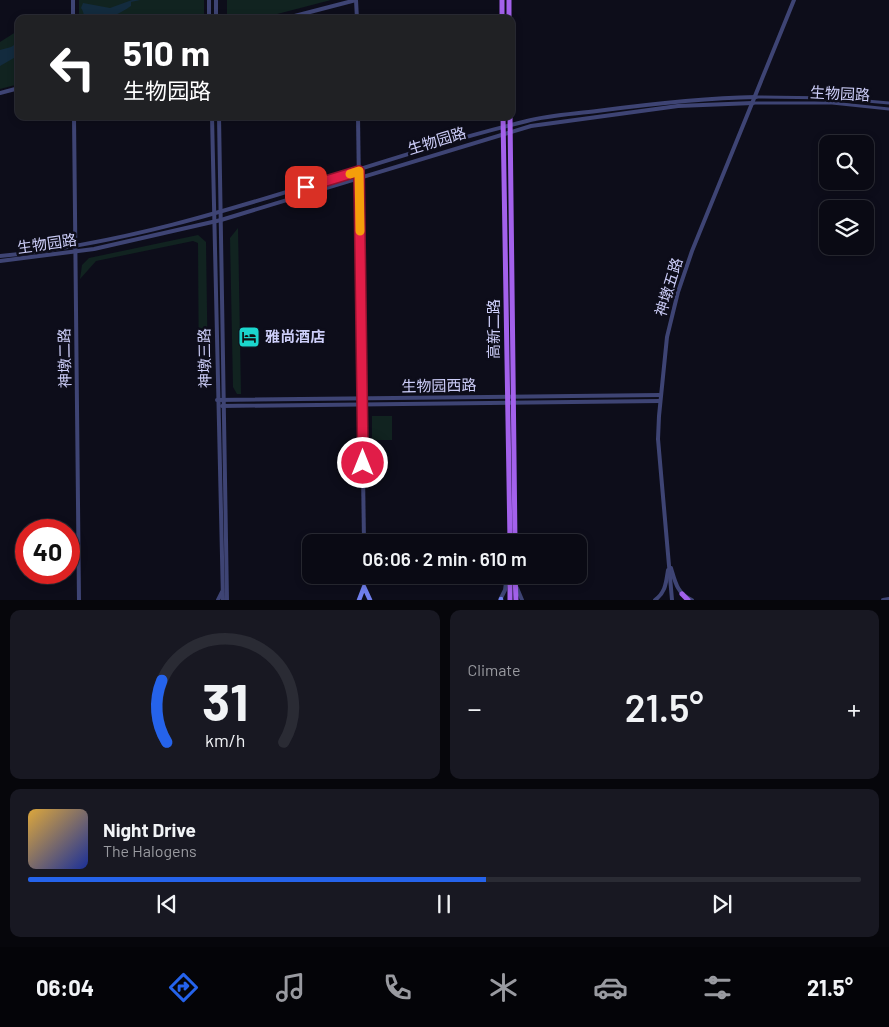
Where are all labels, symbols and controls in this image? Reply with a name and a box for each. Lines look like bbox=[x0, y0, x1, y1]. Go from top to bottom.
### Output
text: 510 m bbox=[123, 31, 210, 73]
icon: left bbox=[40, 35, 105, 100]
text: 生物园路 bbox=[123, 77, 211, 103]
street label: 生物园路 bbox=[810, 82, 870, 104]
street label: 生物园路 bbox=[405, 123, 468, 157]
map controls bbox=[819, 135, 874, 255]
button: search bbox=[819, 135, 874, 190]
pin bbox=[285, 166, 327, 208]
icon: arrive bbox=[292, 173, 320, 201]
button: layers bbox=[819, 200, 874, 255]
street label: 生物园路 bbox=[16, 230, 78, 256]
street label: 神墩五路 bbox=[651, 255, 685, 318]
street label: 高新二路 bbox=[484, 299, 502, 359]
hotel icon: 雅尚酒店 bbox=[237, 325, 261, 349]
place label: 雅尚酒店 bbox=[265, 327, 325, 345]
street label: 神墩二路 bbox=[54, 328, 74, 388]
street label: 神墩三路 bbox=[194, 328, 214, 388]
street label: 生物园西路 bbox=[401, 375, 477, 395]
position arrow bbox=[336, 436, 388, 488]
speed limit sign: 40 bbox=[15, 519, 80, 584]
text: 06:06 · 2 min · 610 m bbox=[362, 547, 527, 570]
text: Climate bbox=[468, 660, 520, 679]
text: 31 bbox=[202, 669, 248, 731]
text: 21.5° bbox=[625, 684, 704, 730]
text: − bbox=[468, 691, 482, 725]
text: + bbox=[847, 691, 861, 725]
text: km/h bbox=[205, 729, 245, 751]
text: Night Drive bbox=[103, 818, 196, 841]
text: The Halogens bbox=[103, 841, 197, 860]
icon: previous bbox=[153, 890, 181, 918]
icon: pause bbox=[430, 890, 458, 918]
icon: next bbox=[708, 890, 736, 918]
icon: directions bbox=[166, 970, 201, 1005]
icon: music bbox=[273, 970, 308, 1005]
icon: phone bbox=[380, 970, 415, 1005]
icon: climate bbox=[486, 970, 521, 1005]
icon: car bbox=[593, 970, 628, 1005]
icon: filters bbox=[700, 970, 735, 1005]
text: 06:04 bbox=[36, 974, 94, 1000]
text: 21.5° bbox=[807, 974, 853, 1000]

